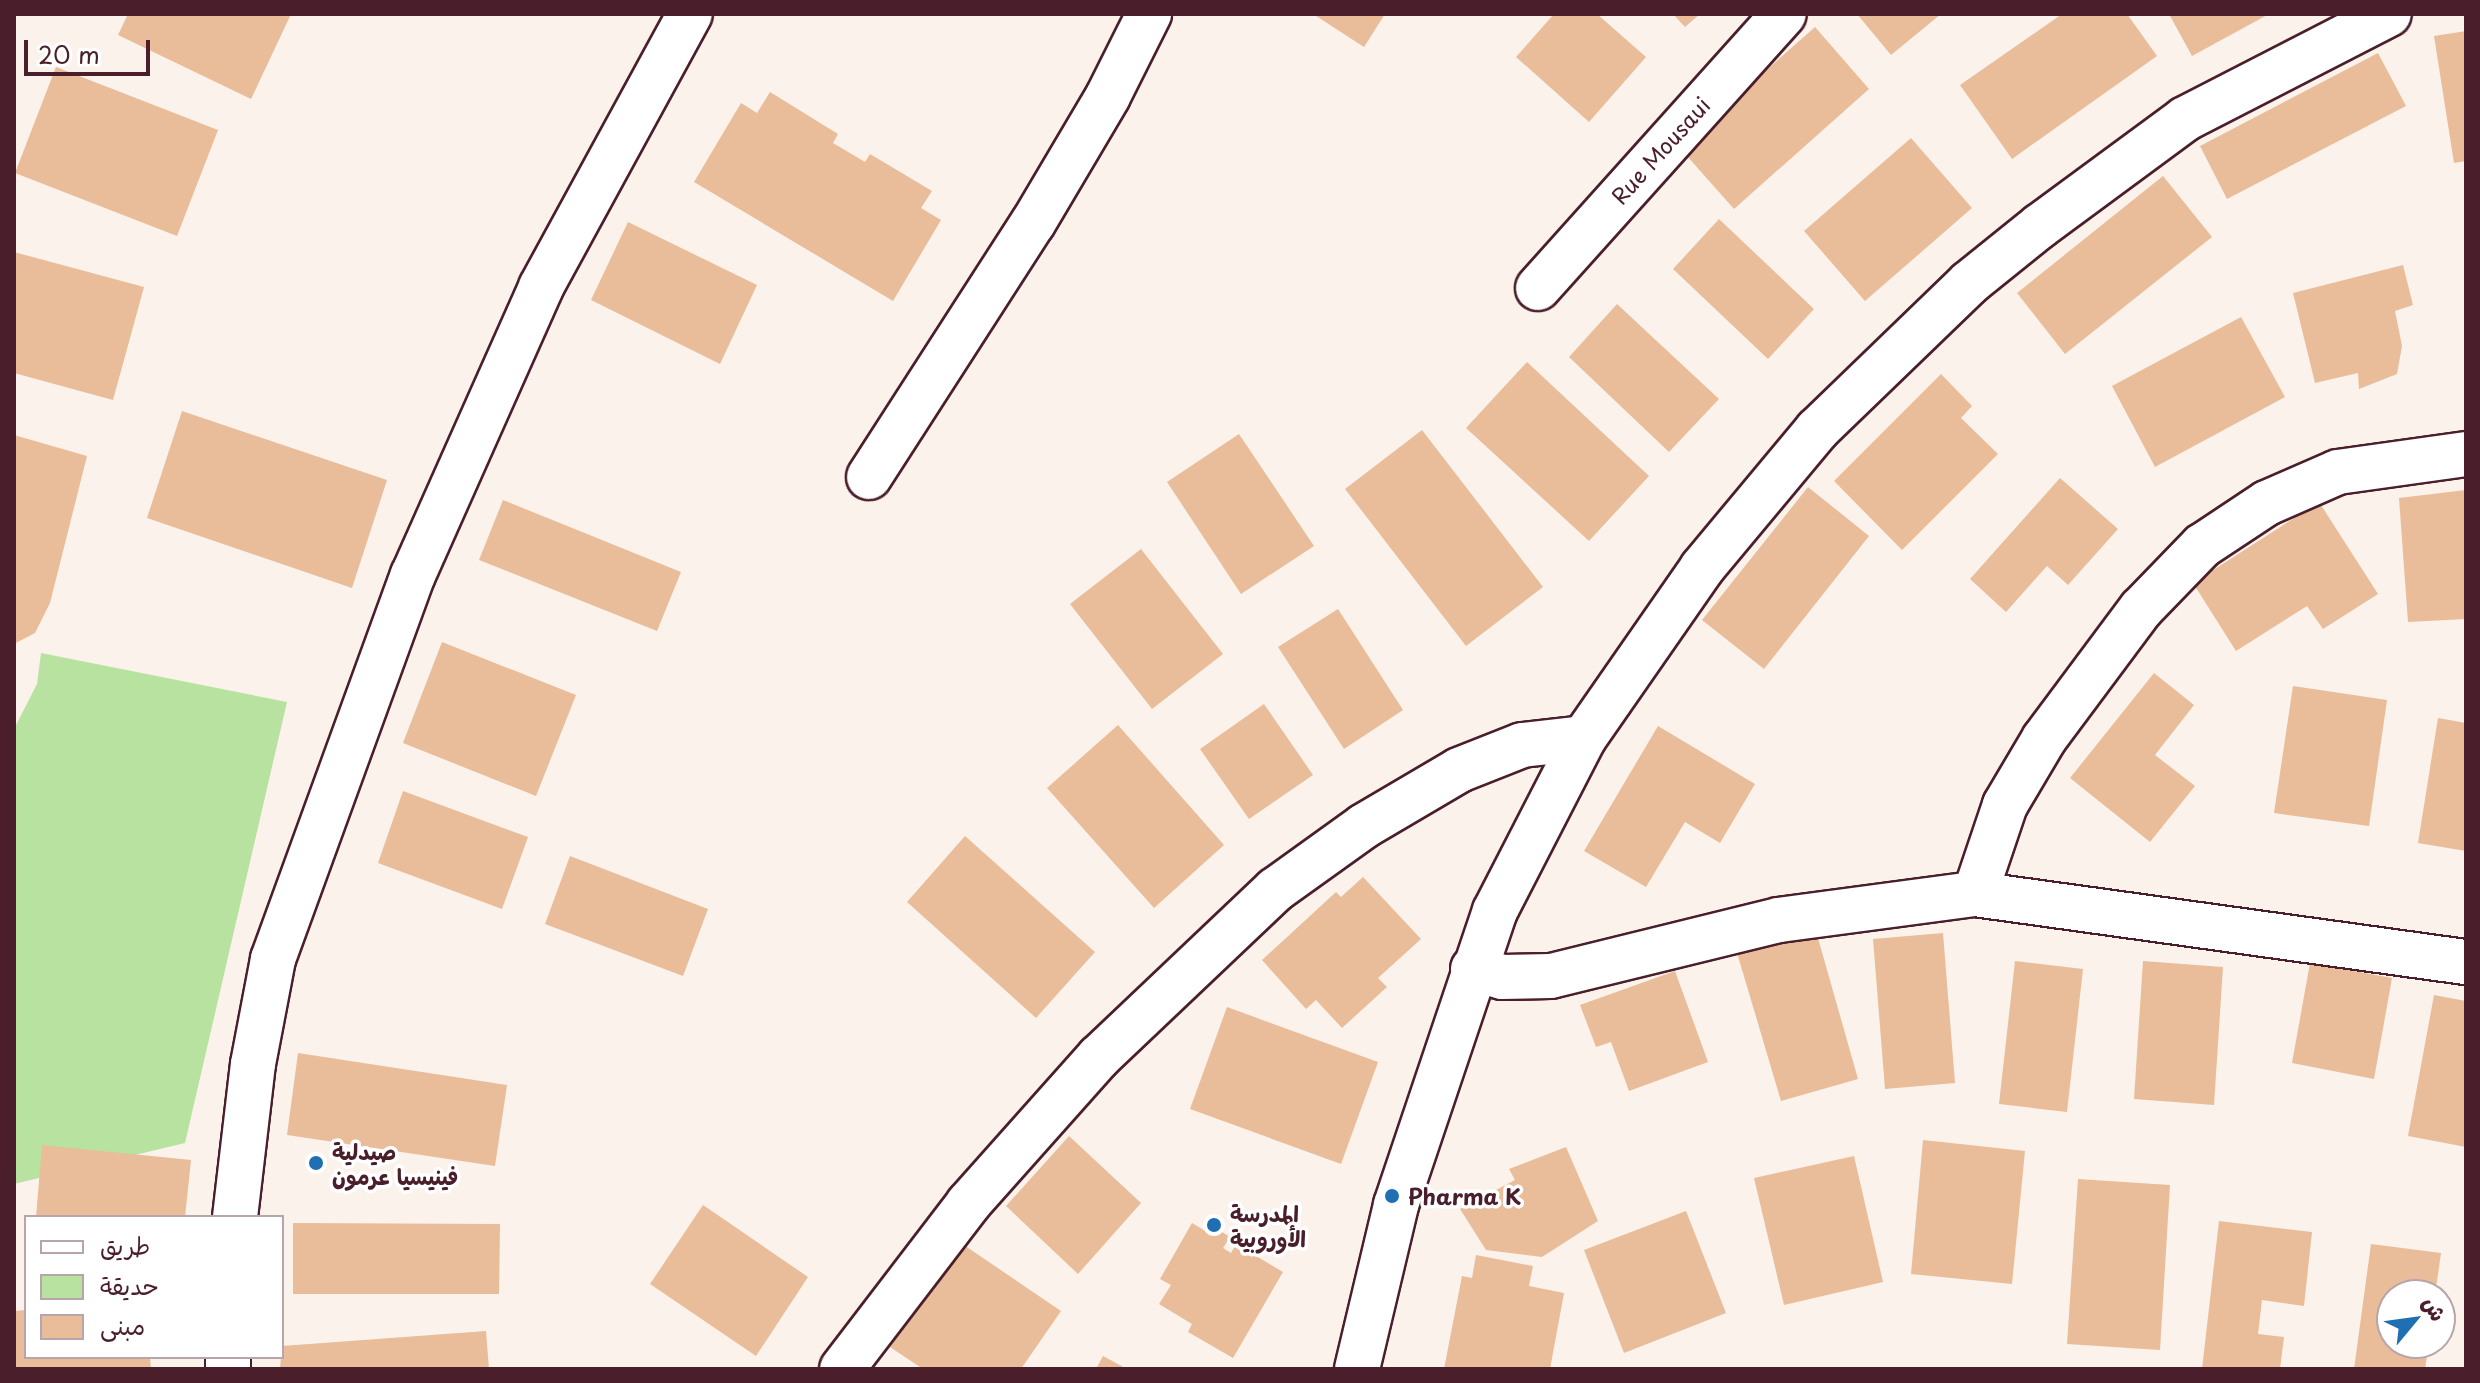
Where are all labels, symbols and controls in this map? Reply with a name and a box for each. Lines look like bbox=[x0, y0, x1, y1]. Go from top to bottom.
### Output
scale bar bbox=[28, 24, 154, 74]
text: 20 m bbox=[38, 36, 100, 72]
street label: Rue Mousaui bbox=[1604, 90, 1716, 210]
place label: صيدلية فينيسيا عرمون bbox=[332, 1137, 458, 1188]
marker: صيدلية فينيسيا عرمون bbox=[307, 1154, 325, 1172]
place label: Pharma K bbox=[1408, 1183, 1522, 1209]
marker: Pharma K bbox=[1383, 1187, 1401, 1205]
place label: المدرسة الأوروبية bbox=[1230, 1199, 1306, 1250]
legend bbox=[24, 1215, 284, 1359]
marker: المدرسة الأوروبية bbox=[1205, 1216, 1223, 1234]
text: طريق bbox=[100, 1227, 150, 1263]
text: حديقة bbox=[100, 1267, 159, 1303]
north arrow bbox=[2376, 1279, 2456, 1359]
text: ش bbox=[2415, 1290, 2456, 1327]
text: مبنى bbox=[100, 1307, 145, 1343]

